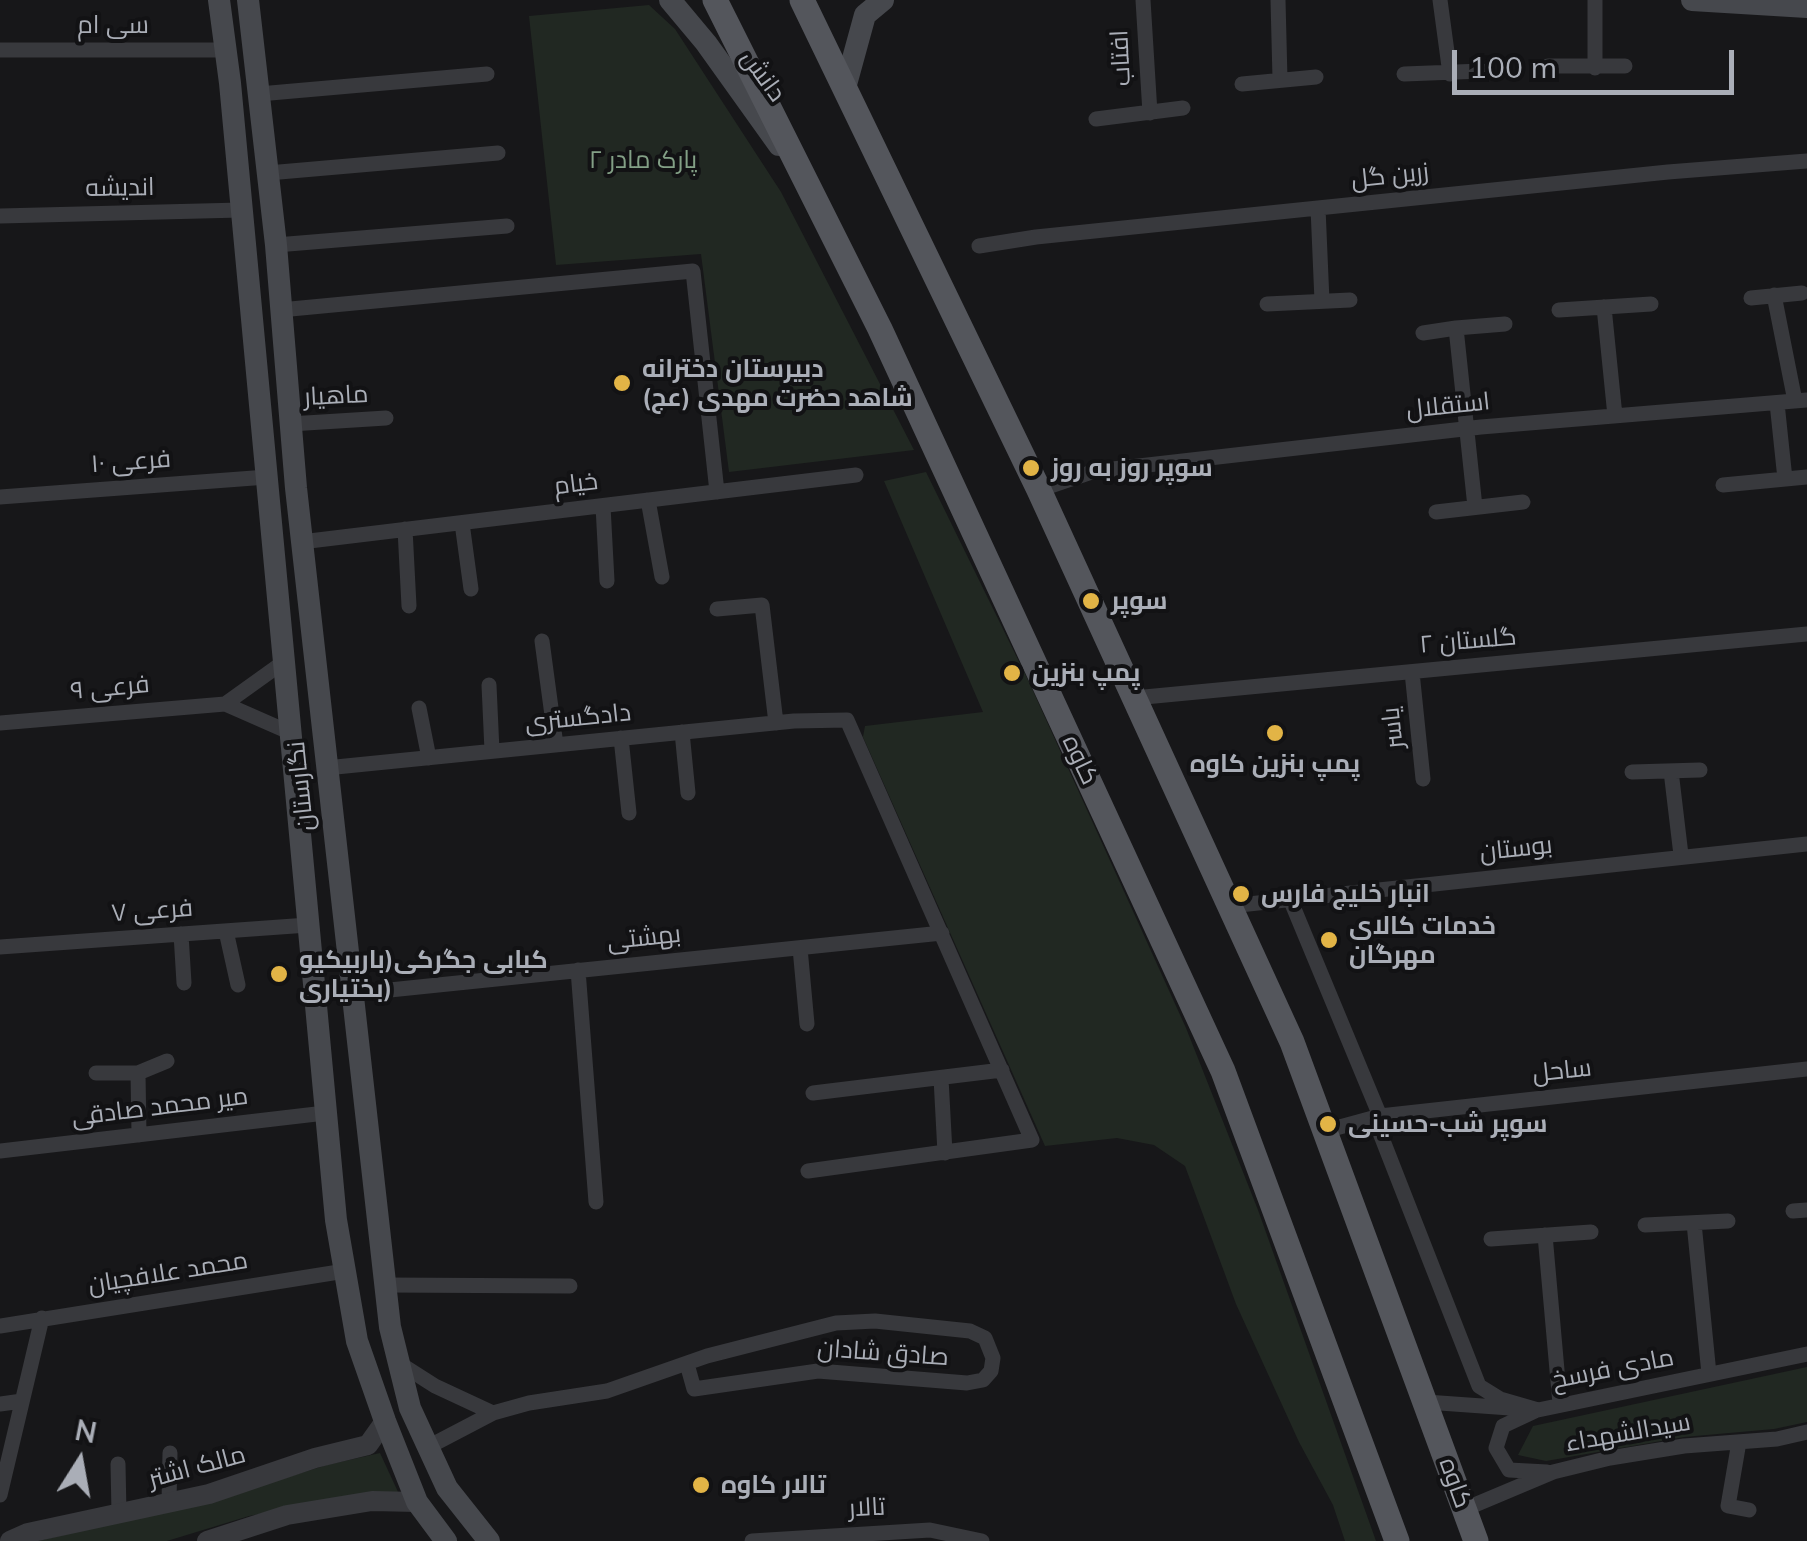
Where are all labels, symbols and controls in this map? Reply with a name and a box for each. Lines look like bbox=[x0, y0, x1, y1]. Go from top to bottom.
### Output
street label: سی ام bbox=[77, 10, 149, 40]
street label: افتاب bbox=[1105, 29, 1137, 87]
scale bar bbox=[1457, 30, 1740, 92]
street label: دانش bbox=[734, 44, 792, 108]
text: 100 m bbox=[1469, 48, 1557, 86]
park label: پارک مادر ۲ bbox=[589, 145, 697, 175]
street label: زرین گل bbox=[1350, 157, 1430, 195]
street label: اندیشه bbox=[85, 172, 155, 204]
place label: دبیرستان دخترانه شاهد حضرت مهدی (عج) bbox=[642, 354, 913, 413]
marker: دبیرستان دخترانه شاهد حضرت مهدی (عج) bbox=[611, 372, 633, 394]
street label: ماهیار bbox=[303, 379, 369, 413]
street label: استقلال bbox=[1405, 387, 1491, 425]
street label: فرعی ۱۰ bbox=[90, 444, 172, 480]
place label: سوپر روز به روز bbox=[1051, 453, 1213, 483]
marker: سوپر روز به روز bbox=[1020, 457, 1042, 479]
street label: خیام bbox=[552, 466, 600, 502]
place label: سوپر bbox=[1111, 586, 1167, 616]
marker: سوپر bbox=[1080, 590, 1102, 612]
street label: گلستان ۲ bbox=[1418, 622, 1518, 660]
place label: پمپ بنزین bbox=[1032, 658, 1140, 688]
marker: پمپ بنزین bbox=[1001, 662, 1023, 684]
street label: فرعی ۹ bbox=[69, 670, 151, 706]
street label: دادگستری bbox=[523, 698, 633, 738]
street label: یاسر bbox=[1376, 706, 1410, 750]
marker: پمپ بنزین کاوه bbox=[1264, 722, 1286, 744]
street label: کاوه bbox=[1056, 730, 1104, 790]
street label: نگارستان bbox=[281, 739, 321, 833]
place label: پمپ بنزین کاوه bbox=[1190, 749, 1360, 779]
street label: بوستان bbox=[1478, 830, 1554, 868]
place label: انبار خلیج فارس bbox=[1261, 879, 1430, 909]
marker: انبار خلیج فارس bbox=[1230, 883, 1252, 905]
street label: فرعی ۷ bbox=[110, 893, 194, 929]
place label: خدمات کالای مهرگان bbox=[1349, 911, 1496, 970]
street label: بهشتی bbox=[606, 919, 682, 957]
marker: خدمات کالای مهرگان bbox=[1318, 929, 1340, 951]
place label: کبابی جگرکی(باربیکیو بختیاری) bbox=[299, 945, 548, 1004]
marker: کبابی جگرکی(باربیکیو بختیاری) bbox=[268, 963, 290, 985]
street label: ساحل bbox=[1531, 1053, 1593, 1089]
street label: میر محمد صادقی bbox=[70, 1081, 250, 1133]
place label: سوپر شب-حسینی bbox=[1348, 1109, 1547, 1139]
marker: سوپر شب-حسینی bbox=[1317, 1113, 1339, 1135]
street label: محمد علافچیان bbox=[86, 1246, 250, 1300]
street label: صادق شادان bbox=[816, 1333, 950, 1373]
street label: مادی فرسخ bbox=[1550, 1342, 1676, 1396]
street label: سیدالشهداء bbox=[1563, 1407, 1693, 1459]
north arrow bbox=[30, 1411, 130, 1511]
text: N bbox=[72, 1412, 100, 1450]
street label: مالک اشتر bbox=[145, 1440, 249, 1494]
street label: کاوه bbox=[1432, 1454, 1478, 1512]
place label: تالار کاوه bbox=[721, 1470, 826, 1500]
marker: تالار کاوه bbox=[690, 1474, 712, 1496]
street label: تالار bbox=[848, 1492, 886, 1524]

